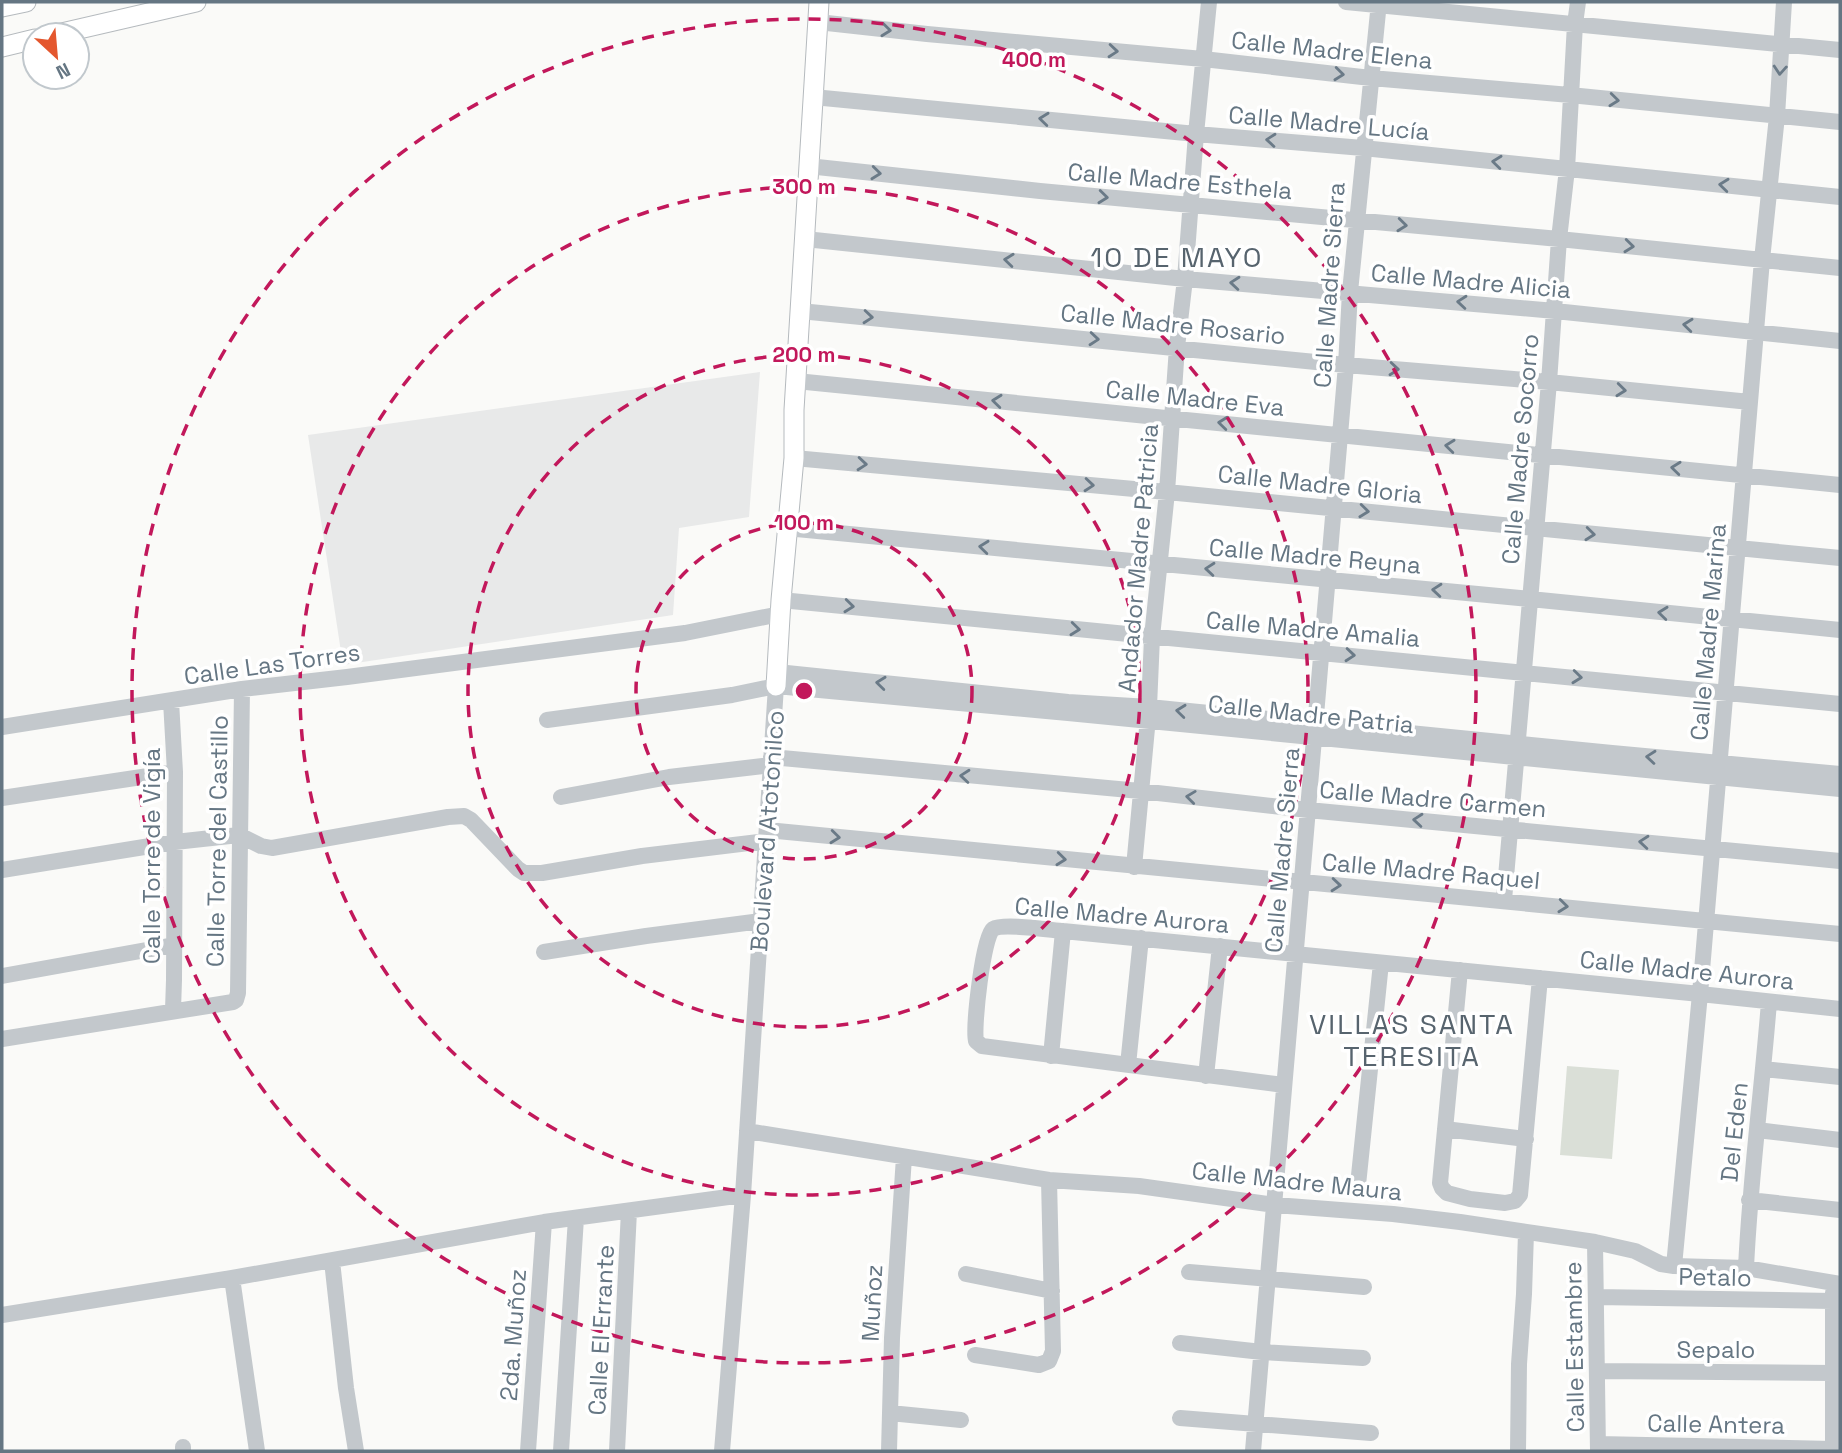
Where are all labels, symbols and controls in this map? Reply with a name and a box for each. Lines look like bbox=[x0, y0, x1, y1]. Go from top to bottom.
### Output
north arrow bbox=[21, 21, 91, 91]
one-way arrow bbox=[881, 22, 892, 37]
street label: Calle Madre Elena bbox=[1230, 24, 1434, 76]
one-way arrow bbox=[1107, 43, 1118, 58]
text: 400 m bbox=[1002, 46, 1066, 73]
text: N bbox=[52, 57, 74, 85]
one-way arrow bbox=[1773, 65, 1788, 76]
one-way arrow bbox=[1333, 67, 1345, 82]
one-way arrow bbox=[1608, 92, 1620, 107]
street label: Calle Madre Lucía bbox=[1227, 99, 1431, 147]
one-way arrow bbox=[1038, 112, 1050, 127]
one-way arrow bbox=[1265, 133, 1276, 148]
one-way arrow bbox=[1491, 155, 1502, 170]
street label: Calle Madre Esthela bbox=[1066, 156, 1294, 206]
one-way arrow bbox=[871, 166, 882, 181]
text: 300 m bbox=[772, 173, 836, 200]
one-way arrow bbox=[1718, 178, 1729, 193]
street label: Calle Madre Sierra bbox=[1306, 181, 1352, 389]
one-way arrow bbox=[1097, 189, 1108, 204]
one-way arrow bbox=[1397, 217, 1408, 232]
district label: 10 DE MAYO bbox=[1090, 239, 1264, 275]
one-way arrow bbox=[1623, 239, 1635, 254]
one-way arrow bbox=[1003, 253, 1015, 268]
street label: Calle Madre Alicia bbox=[1370, 257, 1572, 305]
one-way arrow bbox=[1229, 276, 1240, 291]
one-way arrow bbox=[1456, 295, 1467, 310]
street label: Calle Madre Rosario bbox=[1059, 297, 1287, 351]
one-way arrow bbox=[862, 310, 874, 325]
one-way arrow bbox=[1682, 318, 1694, 333]
one-way arrow bbox=[1089, 331, 1100, 346]
street label: Calle Madre Socorro bbox=[1494, 332, 1546, 566]
text: 200 m bbox=[773, 341, 835, 368]
one-way arrow bbox=[1389, 361, 1400, 376]
street label: Calle Madre Eva bbox=[1104, 373, 1286, 423]
one-way arrow bbox=[1615, 382, 1626, 397]
one-way arrow bbox=[991, 393, 1003, 408]
one-way arrow bbox=[1217, 416, 1229, 431]
street label: Andador Madre Patricia bbox=[1111, 422, 1165, 694]
one-way arrow bbox=[1444, 439, 1455, 454]
one-way arrow bbox=[857, 456, 868, 471]
street label: Calle Madre Gloria bbox=[1216, 458, 1424, 510]
one-way arrow bbox=[1670, 461, 1682, 476]
one-way arrow bbox=[1083, 477, 1095, 492]
one-way arrow bbox=[1359, 503, 1370, 518]
text: 100 m bbox=[774, 509, 834, 536]
street label: Calle Madre Marina bbox=[1683, 522, 1733, 742]
one-way arrow bbox=[1585, 526, 1596, 541]
street label: Calle Madre Reyna bbox=[1208, 531, 1422, 581]
one-way arrow bbox=[978, 540, 990, 555]
one-way arrow bbox=[1204, 562, 1216, 577]
one-way arrow bbox=[1431, 583, 1442, 598]
one-way arrow bbox=[843, 599, 854, 614]
street label: Calle Madre Amalia bbox=[1205, 604, 1422, 654]
one-way arrow bbox=[1657, 605, 1669, 620]
one-way arrow bbox=[1069, 621, 1081, 636]
street label: Calle Las Torres bbox=[182, 636, 362, 692]
one-way arrow bbox=[1344, 648, 1356, 663]
one-way arrow bbox=[1571, 670, 1583, 685]
one-way arrow bbox=[875, 676, 886, 691]
centre of rings bbox=[792, 679, 816, 703]
street label: Calle Madre Patria bbox=[1206, 688, 1416, 740]
one-way arrow bbox=[1175, 703, 1187, 718]
street label: Boulevard Atotonilco bbox=[743, 709, 791, 953]
street label: Calle Torre del Castillo bbox=[199, 715, 235, 967]
street label: Calle Madre Sierra bbox=[1258, 746, 1306, 954]
street label: Calle Torre de Vigía bbox=[136, 747, 167, 964]
one-way arrow bbox=[1645, 750, 1656, 765]
one-way arrow bbox=[959, 769, 970, 784]
street label: Calle Madre Carmen bbox=[1318, 774, 1548, 824]
one-way arrow bbox=[1185, 790, 1196, 805]
one-way arrow bbox=[1412, 813, 1423, 828]
one-way arrow bbox=[830, 829, 841, 844]
one-way arrow bbox=[1638, 835, 1649, 850]
street label: Calle Madre Raquel bbox=[1321, 846, 1541, 896]
one-way arrow bbox=[1055, 852, 1067, 867]
one-way arrow bbox=[1331, 877, 1342, 892]
street label: Calle Madre Aurora bbox=[1013, 890, 1231, 940]
one-way arrow bbox=[1558, 898, 1569, 913]
street label: Calle Madre Aurora bbox=[1578, 943, 1796, 997]
district label: VILLAS SANTA TERESITA bbox=[1309, 1006, 1515, 1074]
street label: Del Eden bbox=[1713, 1081, 1755, 1183]
street label: Calle Madre Maura bbox=[1190, 1155, 1404, 1207]
street label: Calle El Errante bbox=[581, 1244, 621, 1416]
street label: Calle Estambre bbox=[1557, 1261, 1591, 1433]
street label: Petalo bbox=[1678, 1261, 1752, 1293]
street label: Muñoz bbox=[855, 1264, 889, 1342]
street label: 2da. Muñoz bbox=[493, 1268, 533, 1402]
street label: Sepalo bbox=[1677, 1334, 1755, 1365]
street label: Calle Antera bbox=[1647, 1407, 1785, 1441]

